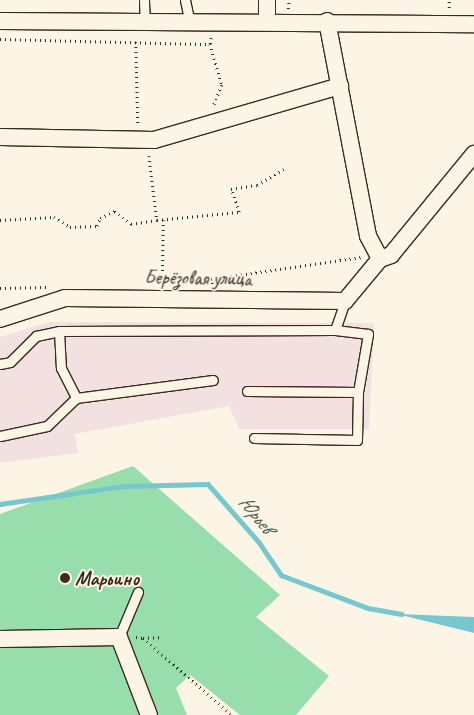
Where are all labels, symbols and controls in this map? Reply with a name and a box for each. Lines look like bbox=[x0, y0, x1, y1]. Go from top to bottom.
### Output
street label: Берёзовая улица bbox=[144, 265, 252, 291]
water label: Юрьев bbox=[233, 490, 279, 538]
place label: Марьино bbox=[75, 566, 139, 590]
marker: Марьино bbox=[59, 572, 71, 584]

